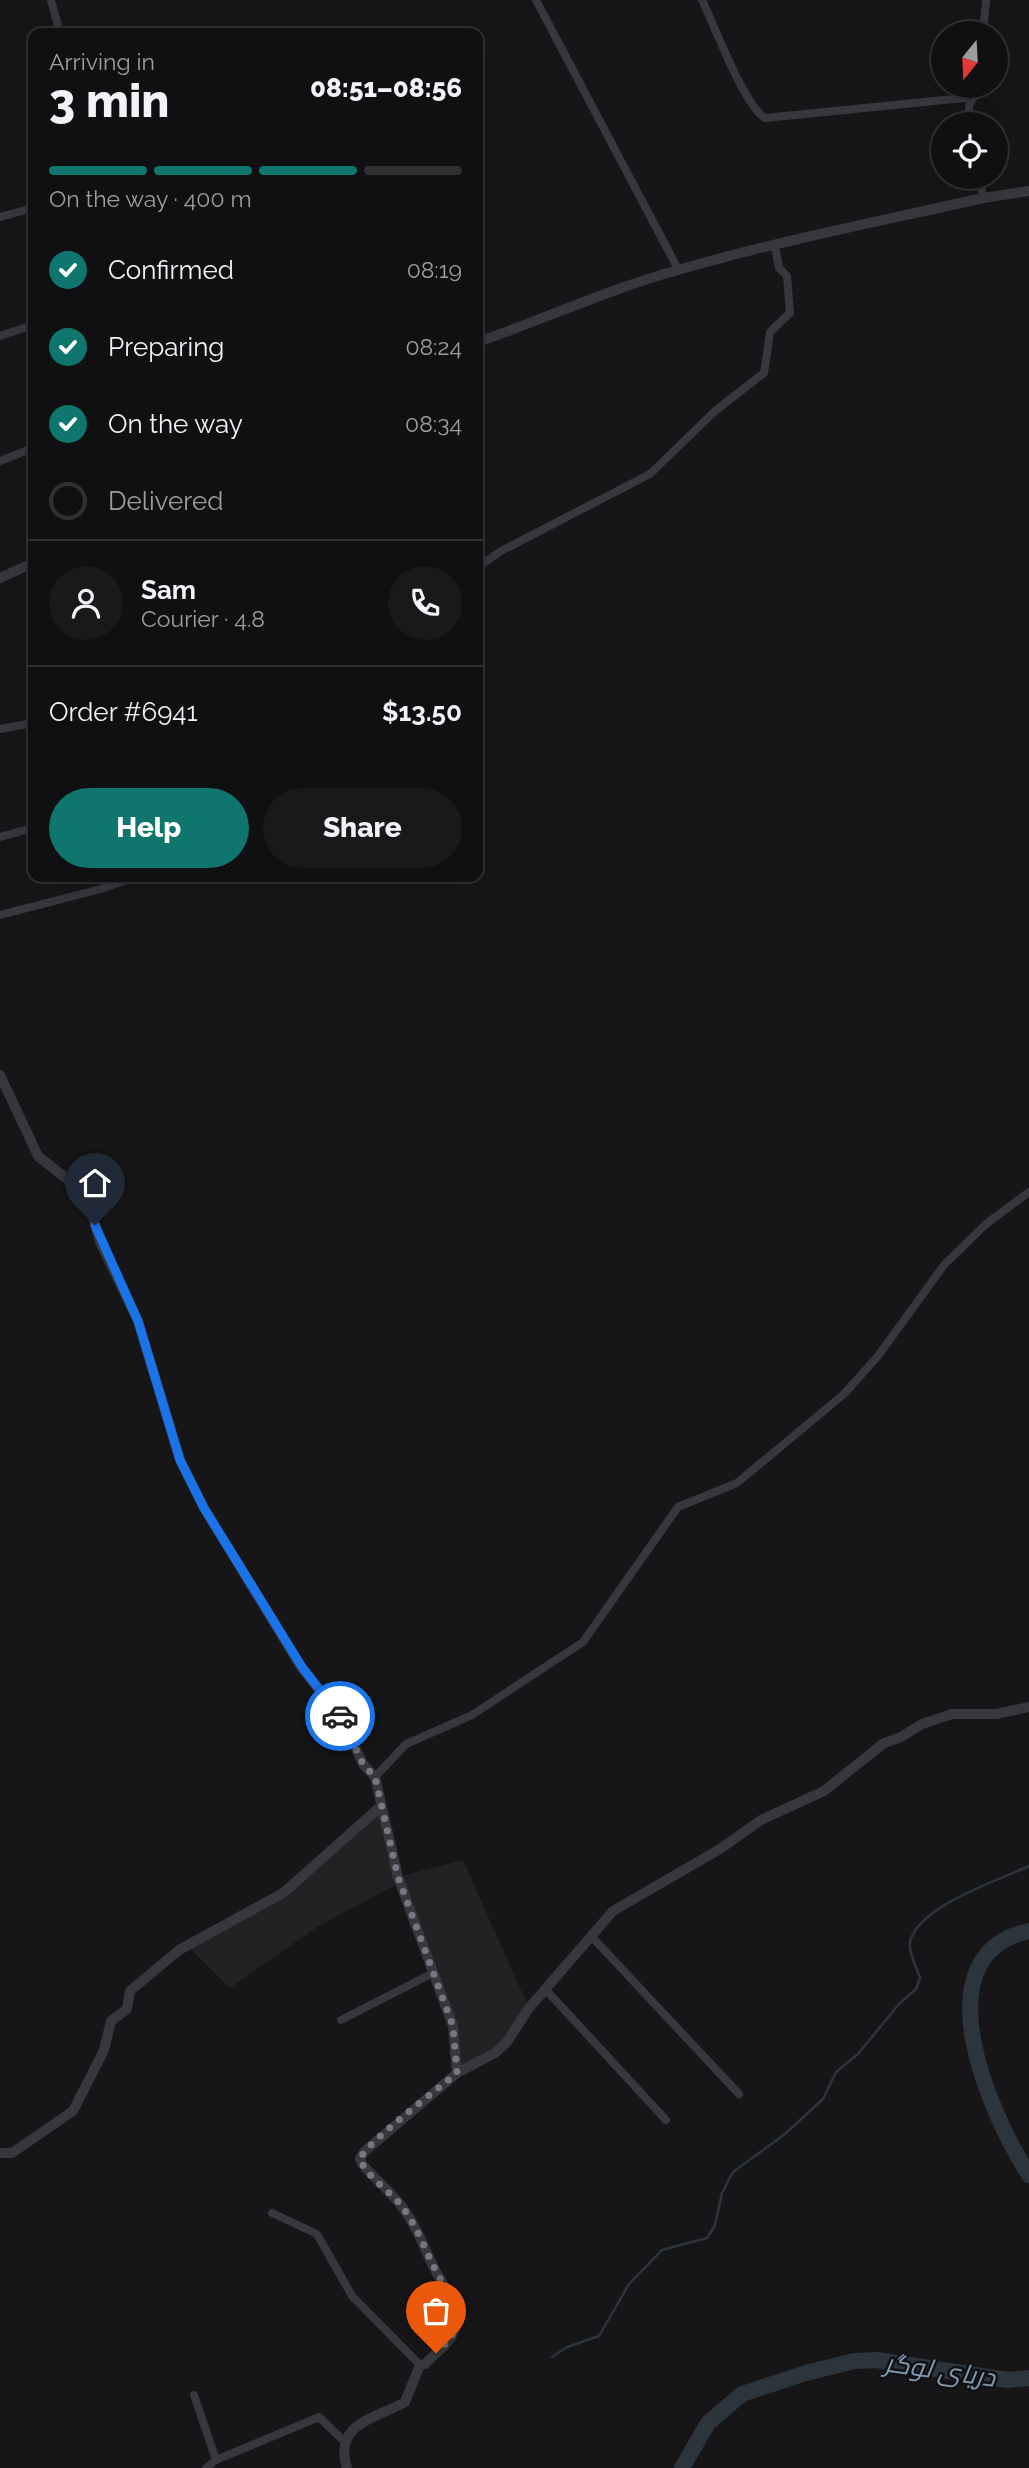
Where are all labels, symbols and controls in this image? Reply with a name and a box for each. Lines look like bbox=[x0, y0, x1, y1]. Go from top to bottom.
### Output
north arrow bbox=[931, 21, 1008, 98]
map controls bbox=[931, 21, 1008, 189]
text: Arriving in bbox=[49, 48, 155, 75]
text: 08:51–08:56 bbox=[310, 73, 462, 103]
text: 3 min bbox=[49, 74, 169, 128]
button: locate bbox=[931, 112, 1008, 189]
text: On the way · 400 m bbox=[49, 185, 252, 212]
icon: check bbox=[49, 251, 87, 289]
text: Confirmed bbox=[108, 255, 234, 285]
text: 08:19 bbox=[407, 256, 462, 283]
icon: check bbox=[49, 328, 87, 366]
text: Preparing bbox=[108, 332, 224, 362]
text: 08:24 bbox=[405, 333, 462, 360]
icon: check bbox=[49, 405, 87, 443]
text: On the way bbox=[108, 409, 243, 439]
text: 08:34 bbox=[405, 410, 462, 437]
text: Delivered bbox=[108, 486, 223, 516]
button: person bbox=[49, 566, 123, 640]
button: phone bbox=[388, 566, 462, 640]
text: Sam bbox=[141, 575, 196, 605]
text: Courier · 4.8 bbox=[141, 605, 265, 632]
text: Order #6941 bbox=[49, 697, 198, 727]
text: $13.50 bbox=[382, 697, 462, 727]
button: Help bbox=[49, 788, 249, 868]
button: Share bbox=[263, 788, 462, 868]
pin bbox=[65, 1153, 125, 1225]
icon: home bbox=[76, 1164, 114, 1202]
courier bbox=[305, 1681, 375, 1751]
icon: car bbox=[321, 1697, 359, 1735]
pin bbox=[406, 2281, 466, 2353]
icon: bag bbox=[417, 2292, 455, 2330]
water label: دریای لوگر bbox=[880, 2347, 999, 2394]

